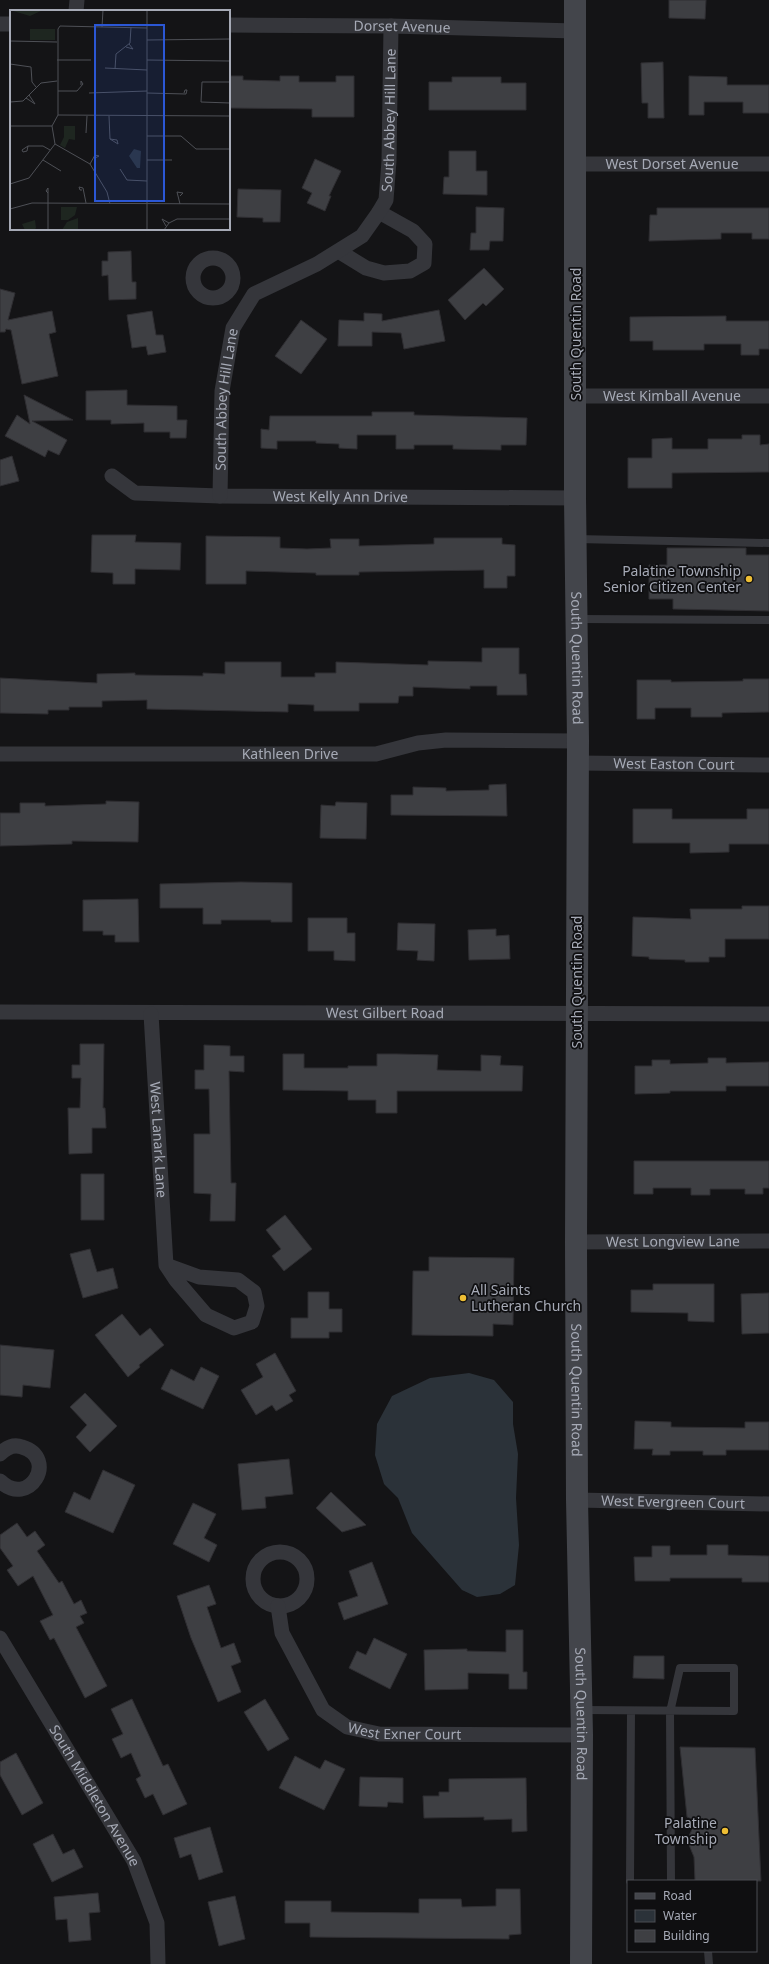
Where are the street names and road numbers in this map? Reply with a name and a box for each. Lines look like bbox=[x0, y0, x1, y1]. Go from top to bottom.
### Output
street label: Dorset Avenue bbox=[353, 16, 451, 37]
street label: South Abbey Hill Lane bbox=[377, 48, 400, 192]
street label: West Dorset Avenue bbox=[605, 154, 739, 173]
street label: South Quentin Road bbox=[566, 268, 585, 400]
street label: South Abbey Hill Lane bbox=[210, 326, 242, 471]
street label: West Kimball Avenue bbox=[603, 386, 741, 405]
street label: West Kelly Ann Drive bbox=[273, 486, 408, 506]
street label: South Quentin Road bbox=[567, 591, 588, 725]
street label: Kathleen Drive bbox=[242, 744, 338, 763]
street label: West Easton Court bbox=[613, 753, 735, 774]
street label: South Quentin Road bbox=[567, 916, 586, 1048]
street label: West Gilbert Road bbox=[326, 1003, 444, 1022]
street label: West Lanark Lane bbox=[146, 1081, 172, 1199]
street label: West Longview Lane bbox=[606, 1231, 740, 1251]
street label: South Quentin Road bbox=[567, 1323, 587, 1457]
street label: West Evergreen Court bbox=[601, 1491, 745, 1512]
street label: South Quentin Road bbox=[571, 1647, 592, 1780]
street label: West Exner Court bbox=[346, 1717, 461, 1743]
street label: South Middleton Avenue bbox=[45, 1721, 145, 1869]

